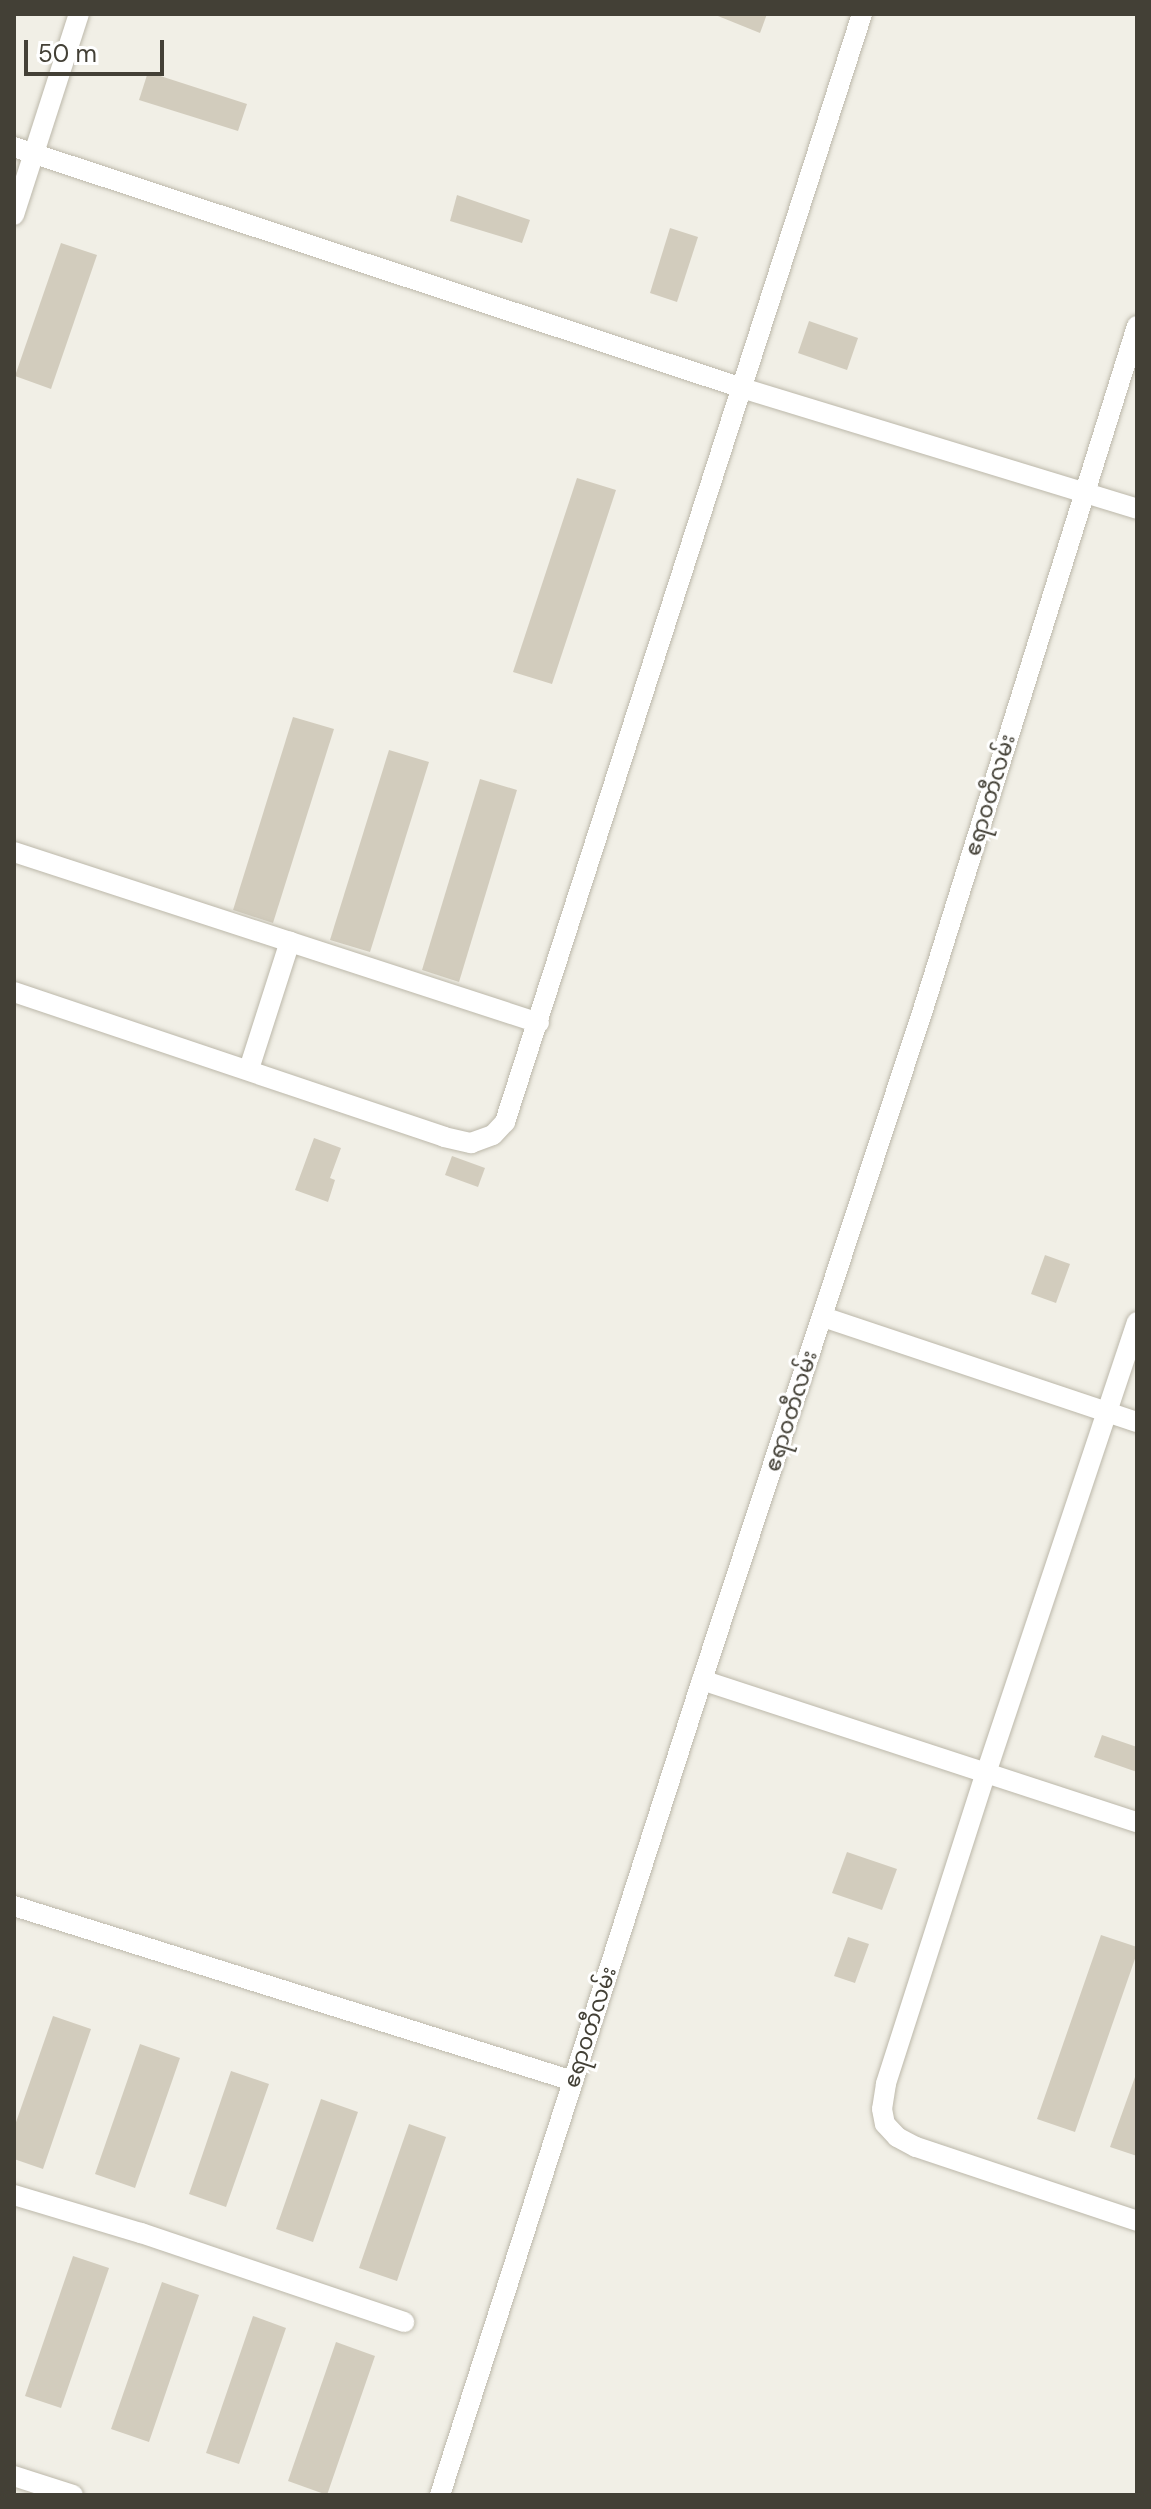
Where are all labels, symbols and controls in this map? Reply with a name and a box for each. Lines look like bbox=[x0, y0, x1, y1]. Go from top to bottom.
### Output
scale bar bbox=[28, 24, 168, 74]
text: 50 m bbox=[38, 38, 97, 69]
street label: ဧရာဝတီလမ်း bbox=[959, 731, 1021, 859]
street label: ဧရာဝတီလမ်း bbox=[759, 1347, 823, 1475]
street label: ဧရာဝတီလမ်း bbox=[558, 1963, 622, 2091]

